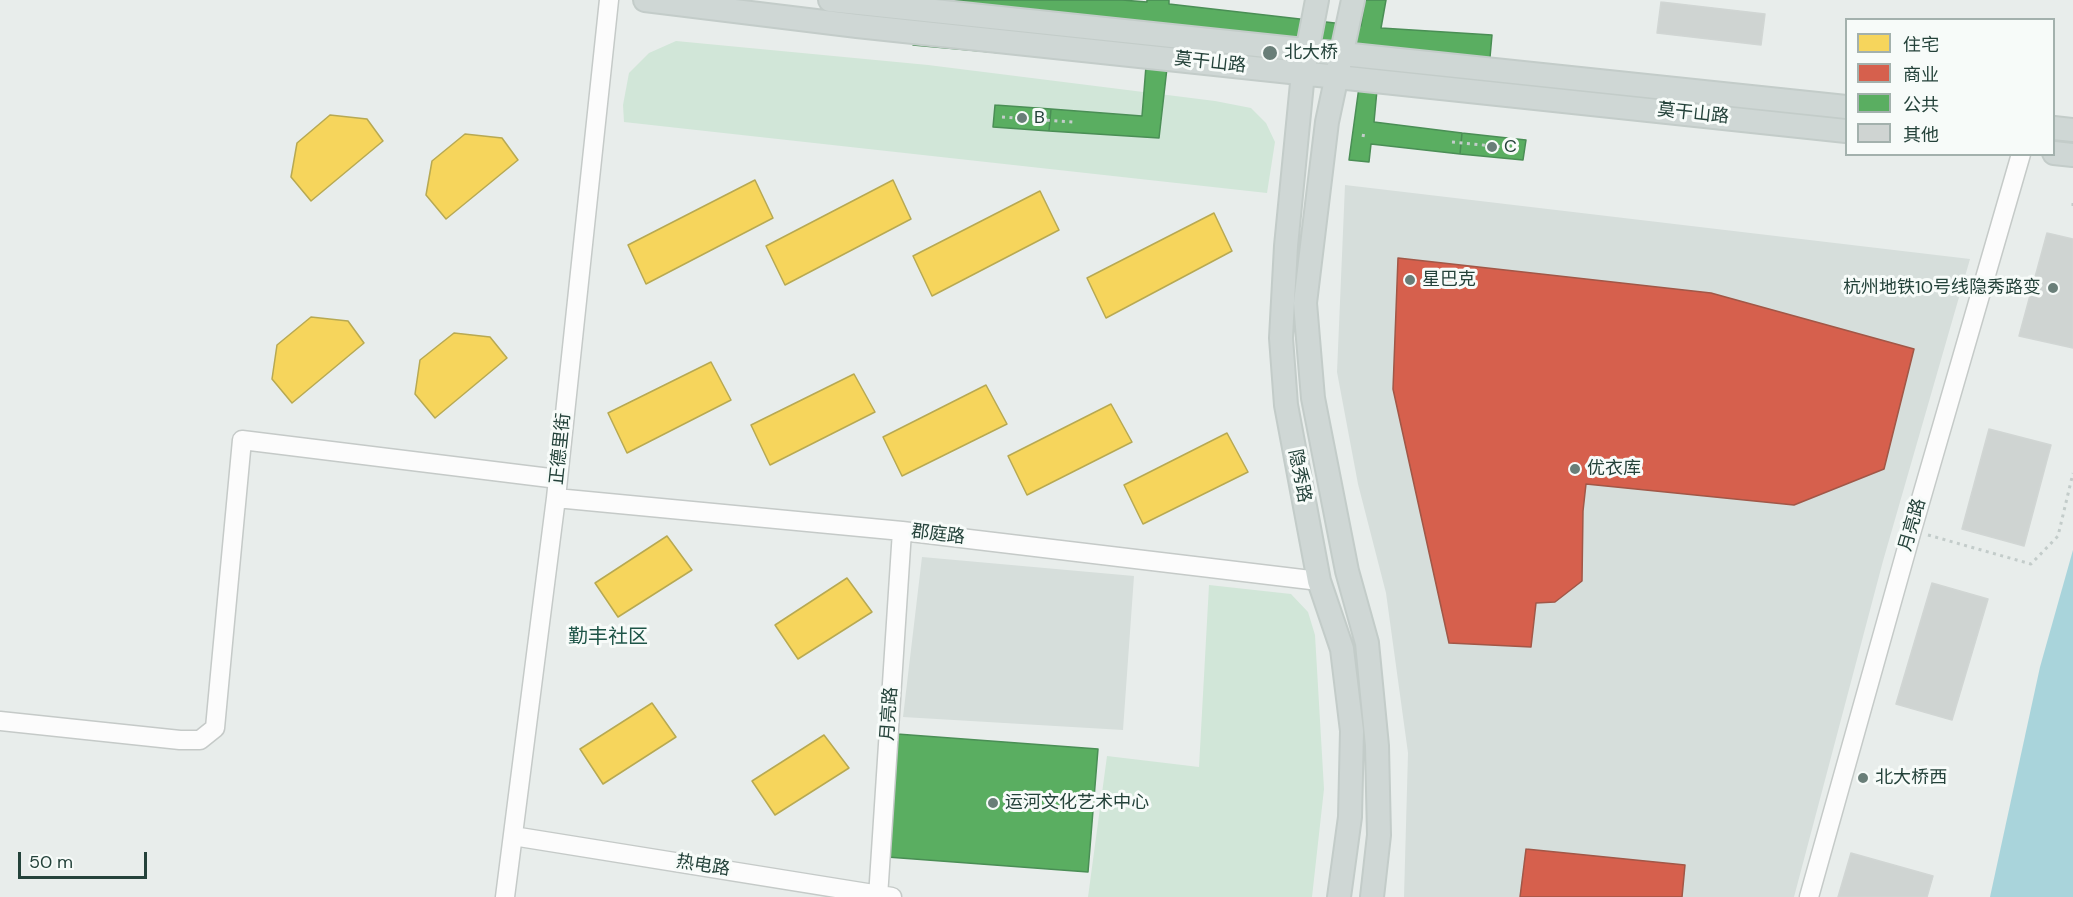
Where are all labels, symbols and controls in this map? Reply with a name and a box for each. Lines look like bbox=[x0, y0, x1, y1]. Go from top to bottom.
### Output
legend bbox=[1845, 18, 2055, 156]
text: 住宅 bbox=[1903, 33, 1939, 57]
place label: 北大桥 bbox=[1284, 42, 1338, 64]
marker: 北大桥 bbox=[1261, 44, 1279, 62]
street label: 莫干山路 bbox=[1173, 48, 1247, 78]
text: 商业 bbox=[1903, 63, 1939, 87]
text: 公共 bbox=[1903, 93, 1939, 117]
street label: 莫干山路 bbox=[1656, 99, 1730, 129]
place label: B bbox=[1034, 107, 1045, 129]
marker: B bbox=[1015, 111, 1029, 125]
text: 其他 bbox=[1903, 123, 1939, 147]
place label: C bbox=[1504, 136, 1517, 158]
marker: C bbox=[1485, 140, 1499, 154]
place label: 星巴克 bbox=[1422, 269, 1476, 291]
marker: 星巴克 bbox=[1403, 273, 1417, 287]
place label: 杭州地铁10号线隐秀路变 bbox=[1843, 277, 2041, 299]
marker: 杭州地铁10号线隐秀路变 bbox=[2046, 281, 2060, 295]
street label: 正德里街 bbox=[546, 412, 576, 486]
street label: 隐秀路 bbox=[1283, 447, 1315, 505]
place label: 优衣库 bbox=[1587, 458, 1641, 480]
marker: 优衣库 bbox=[1568, 462, 1582, 476]
street label: 月亮路 bbox=[1895, 496, 1931, 554]
street label: 郡庭路 bbox=[910, 521, 966, 549]
district label: 勤丰社区 bbox=[568, 626, 648, 650]
street label: 月亮路 bbox=[877, 686, 903, 742]
place label: 北大桥西 bbox=[1875, 767, 1947, 789]
marker: 北大桥西 bbox=[1856, 771, 1870, 785]
place label: 运河文化艺术中心 bbox=[1005, 792, 1149, 814]
marker: 运河文化艺术中心 bbox=[986, 796, 1000, 810]
scale bar bbox=[21, 840, 150, 878]
text: 50 m bbox=[29, 850, 73, 874]
street label: 热电路 bbox=[675, 851, 731, 881]

